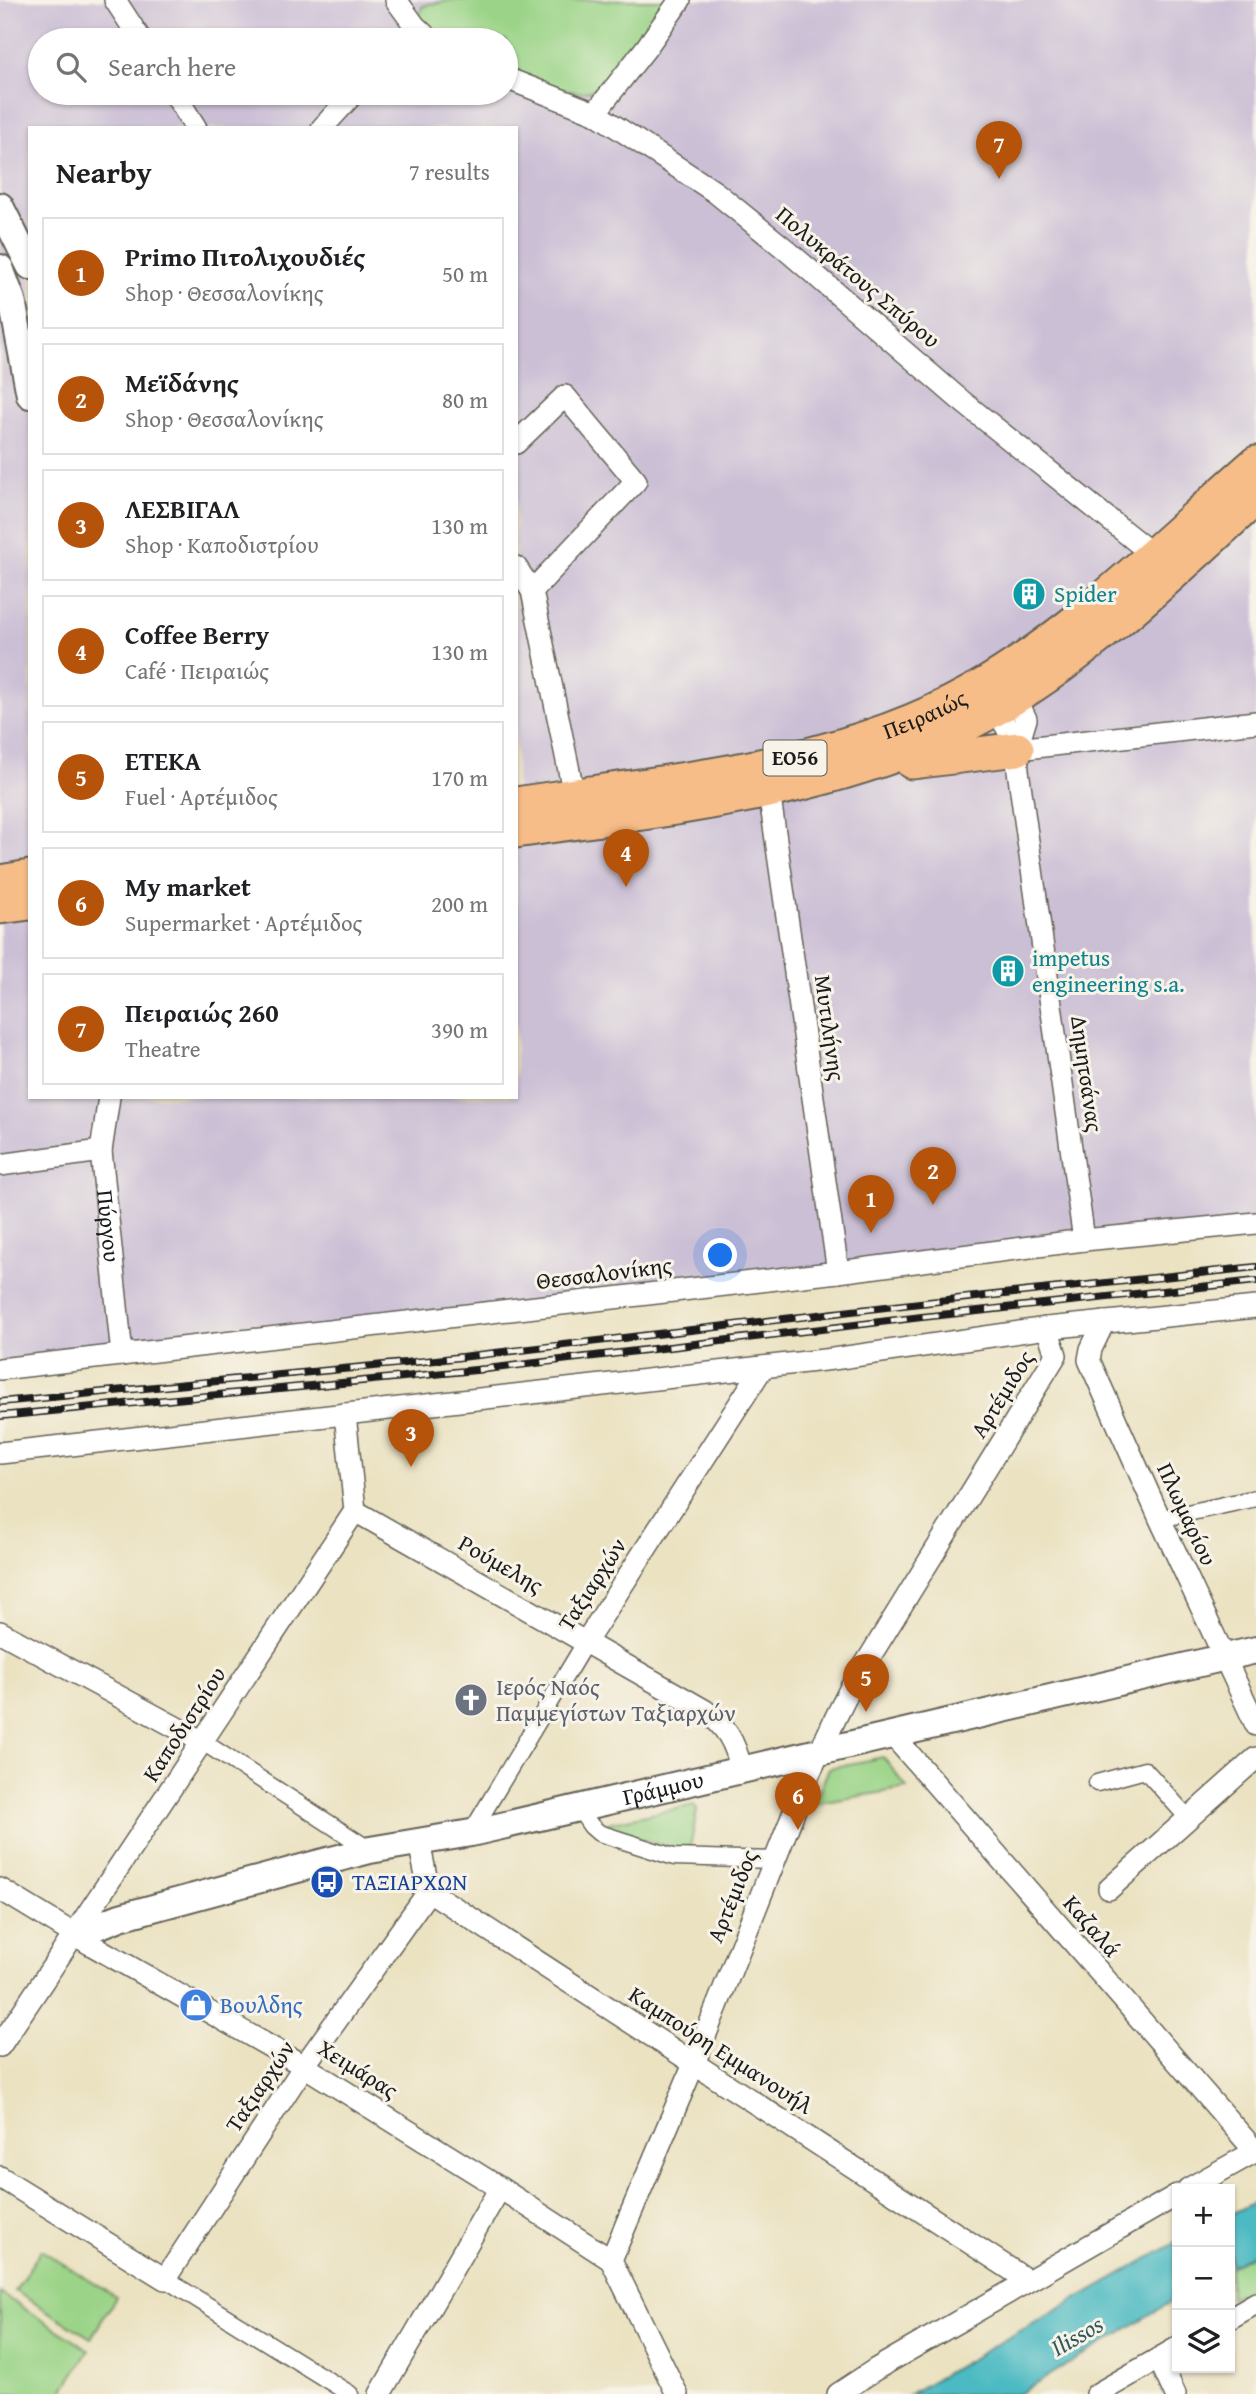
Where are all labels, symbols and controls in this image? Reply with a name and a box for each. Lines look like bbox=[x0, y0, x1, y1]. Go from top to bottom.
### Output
search box bbox=[28, 28, 518, 105]
text: Search here bbox=[108, 47, 236, 86]
icon: search bbox=[52, 48, 90, 86]
pin: 7 bbox=[976, 121, 1022, 179]
text: Nearby bbox=[56, 150, 152, 194]
text: 7 results bbox=[409, 155, 490, 188]
street label: Πολυκράτους Σπύρου bbox=[769, 198, 948, 355]
text: Primo Πιτολιχουδιές bbox=[125, 237, 365, 276]
text: 1 bbox=[75, 257, 87, 290]
text: 50 m bbox=[442, 257, 488, 290]
text: Shop · Θεσσαλονίκης bbox=[125, 276, 324, 309]
text: Μεϊδάνης bbox=[125, 363, 239, 402]
text: 2 bbox=[75, 383, 87, 416]
text: 80 m bbox=[442, 383, 488, 416]
text: Shop · Θεσσαλονίκης bbox=[125, 402, 324, 435]
text: ΛΕΣΒΙΓΑΛ bbox=[125, 489, 240, 528]
text: 3 bbox=[75, 509, 87, 542]
text: 130 m bbox=[431, 509, 488, 542]
text: Shop · Καποδιστρίου bbox=[125, 528, 319, 561]
building icon: Spider bbox=[1010, 575, 1048, 613]
place label: Spider bbox=[1054, 577, 1117, 610]
text: Coffee Berry bbox=[125, 615, 269, 654]
text: 4 bbox=[75, 635, 87, 668]
text: 130 m bbox=[431, 635, 488, 668]
text: Café · Πειραιώς bbox=[125, 654, 269, 687]
street label: Πειραιώς bbox=[878, 681, 973, 747]
road number: ΕΟ56 bbox=[764, 740, 826, 776]
text: ΕΤΕΚΑ bbox=[125, 741, 201, 780]
text: 5 bbox=[75, 761, 87, 794]
text: 170 m bbox=[431, 761, 488, 794]
text: Fuel · Αρτέμιδος bbox=[125, 780, 278, 813]
pin: 4 bbox=[603, 829, 649, 887]
text: My market bbox=[125, 867, 251, 906]
text: 6 bbox=[75, 887, 87, 920]
text: 200 m bbox=[431, 887, 488, 920]
text: Supermarket · Αρτέμιδος bbox=[125, 906, 362, 939]
place label: impetus engineering s.a. bbox=[1032, 941, 1185, 1000]
building icon: impetus engineering s.a. bbox=[989, 952, 1027, 990]
street label: Μυτιλήνης bbox=[807, 973, 854, 1083]
text: Πειραιώς 260 bbox=[125, 993, 279, 1032]
text: 7 bbox=[75, 1013, 87, 1046]
text: 390 m bbox=[431, 1013, 488, 1046]
street label: Δημητσάνας bbox=[1063, 1014, 1112, 1135]
text: Theatre bbox=[125, 1032, 201, 1065]
pin: 2 bbox=[910, 1147, 956, 1205]
pin: 1 bbox=[848, 1175, 894, 1233]
street label: Πύργου bbox=[89, 1188, 129, 1264]
your location bbox=[703, 1238, 737, 1272]
street label: Θεσσαλονίκης bbox=[534, 1248, 674, 1297]
street label: Αρτέμιδος bbox=[962, 1343, 1042, 1444]
pin: 3 bbox=[388, 1409, 434, 1467]
street label: Πλωμαρίου bbox=[1149, 1457, 1226, 1571]
street label: Ρούμελης bbox=[453, 1526, 550, 1601]
street label: Ταξιαρχών bbox=[549, 1531, 634, 1636]
pin: 5 bbox=[843, 1654, 889, 1712]
street label: Καποδιστρίου bbox=[134, 1660, 233, 1788]
place label: Ιερός Ναός Παμμεγίστων Ταξιαρχών bbox=[496, 1670, 736, 1729]
church icon: Ιερός Ναός Παμμεγίστων Ταξιαρχών bbox=[452, 1681, 490, 1719]
street label: Γράμμου bbox=[619, 1762, 707, 1813]
pin: 6 bbox=[775, 1772, 821, 1830]
street label: Αρτέμιδος bbox=[698, 1844, 765, 1947]
bus stop icon: ΤΑΞΙΑΡΧΩΝ bbox=[308, 1863, 346, 1901]
place label: ΤΑΞΙΑΡΧΩΝ bbox=[352, 1865, 467, 1898]
street label: Καζαλά bbox=[1056, 1887, 1129, 1964]
street label: Καμπούρη Εμμανουήλ bbox=[623, 1978, 820, 2122]
shop icon: Βουλδης bbox=[177, 1986, 215, 2024]
place label: Βουλδης bbox=[220, 1988, 303, 2021]
street label: Χειμάρας bbox=[312, 2031, 405, 2106]
street label: Ταξιαρχών bbox=[217, 2033, 303, 2138]
map controls bbox=[1172, 2184, 1235, 2373]
button: + bbox=[1172, 2184, 1235, 2247]
button: − bbox=[1172, 2247, 1235, 2310]
water label: Ilissos bbox=[1044, 2306, 1110, 2365]
button: layers bbox=[1172, 2310, 1235, 2373]

